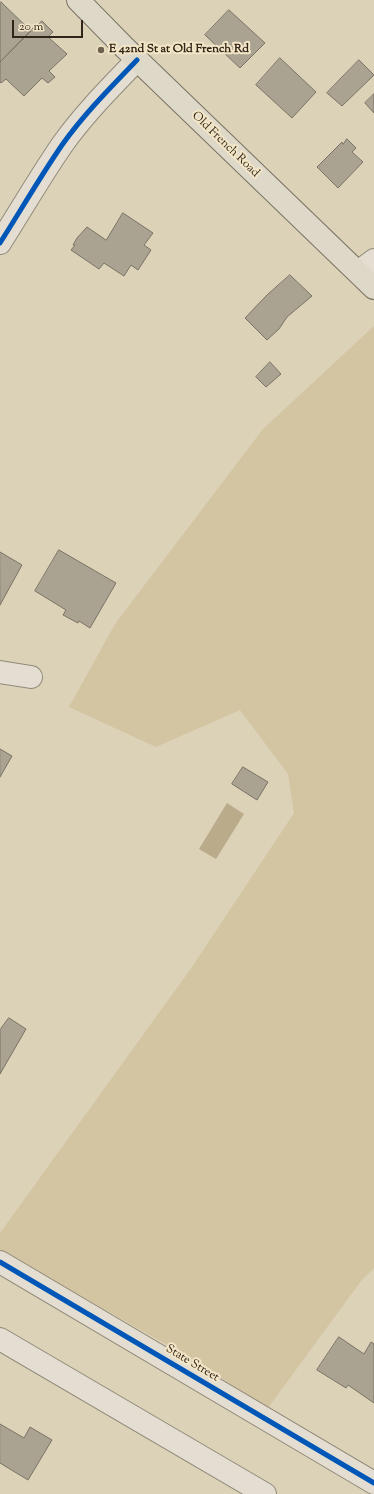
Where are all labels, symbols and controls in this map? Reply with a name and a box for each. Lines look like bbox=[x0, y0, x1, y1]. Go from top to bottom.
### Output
scale bar bbox=[14, 12, 85, 38]
text: 20 m bbox=[19, 18, 43, 36]
place label: E 42nd St at Old French Rd bbox=[109, 43, 249, 57]
marker: E 42nd St at Old French Rd bbox=[96, 45, 106, 55]
street label: Old French Road bbox=[188, 109, 262, 181]
street label: State Street bbox=[163, 1342, 221, 1386]

